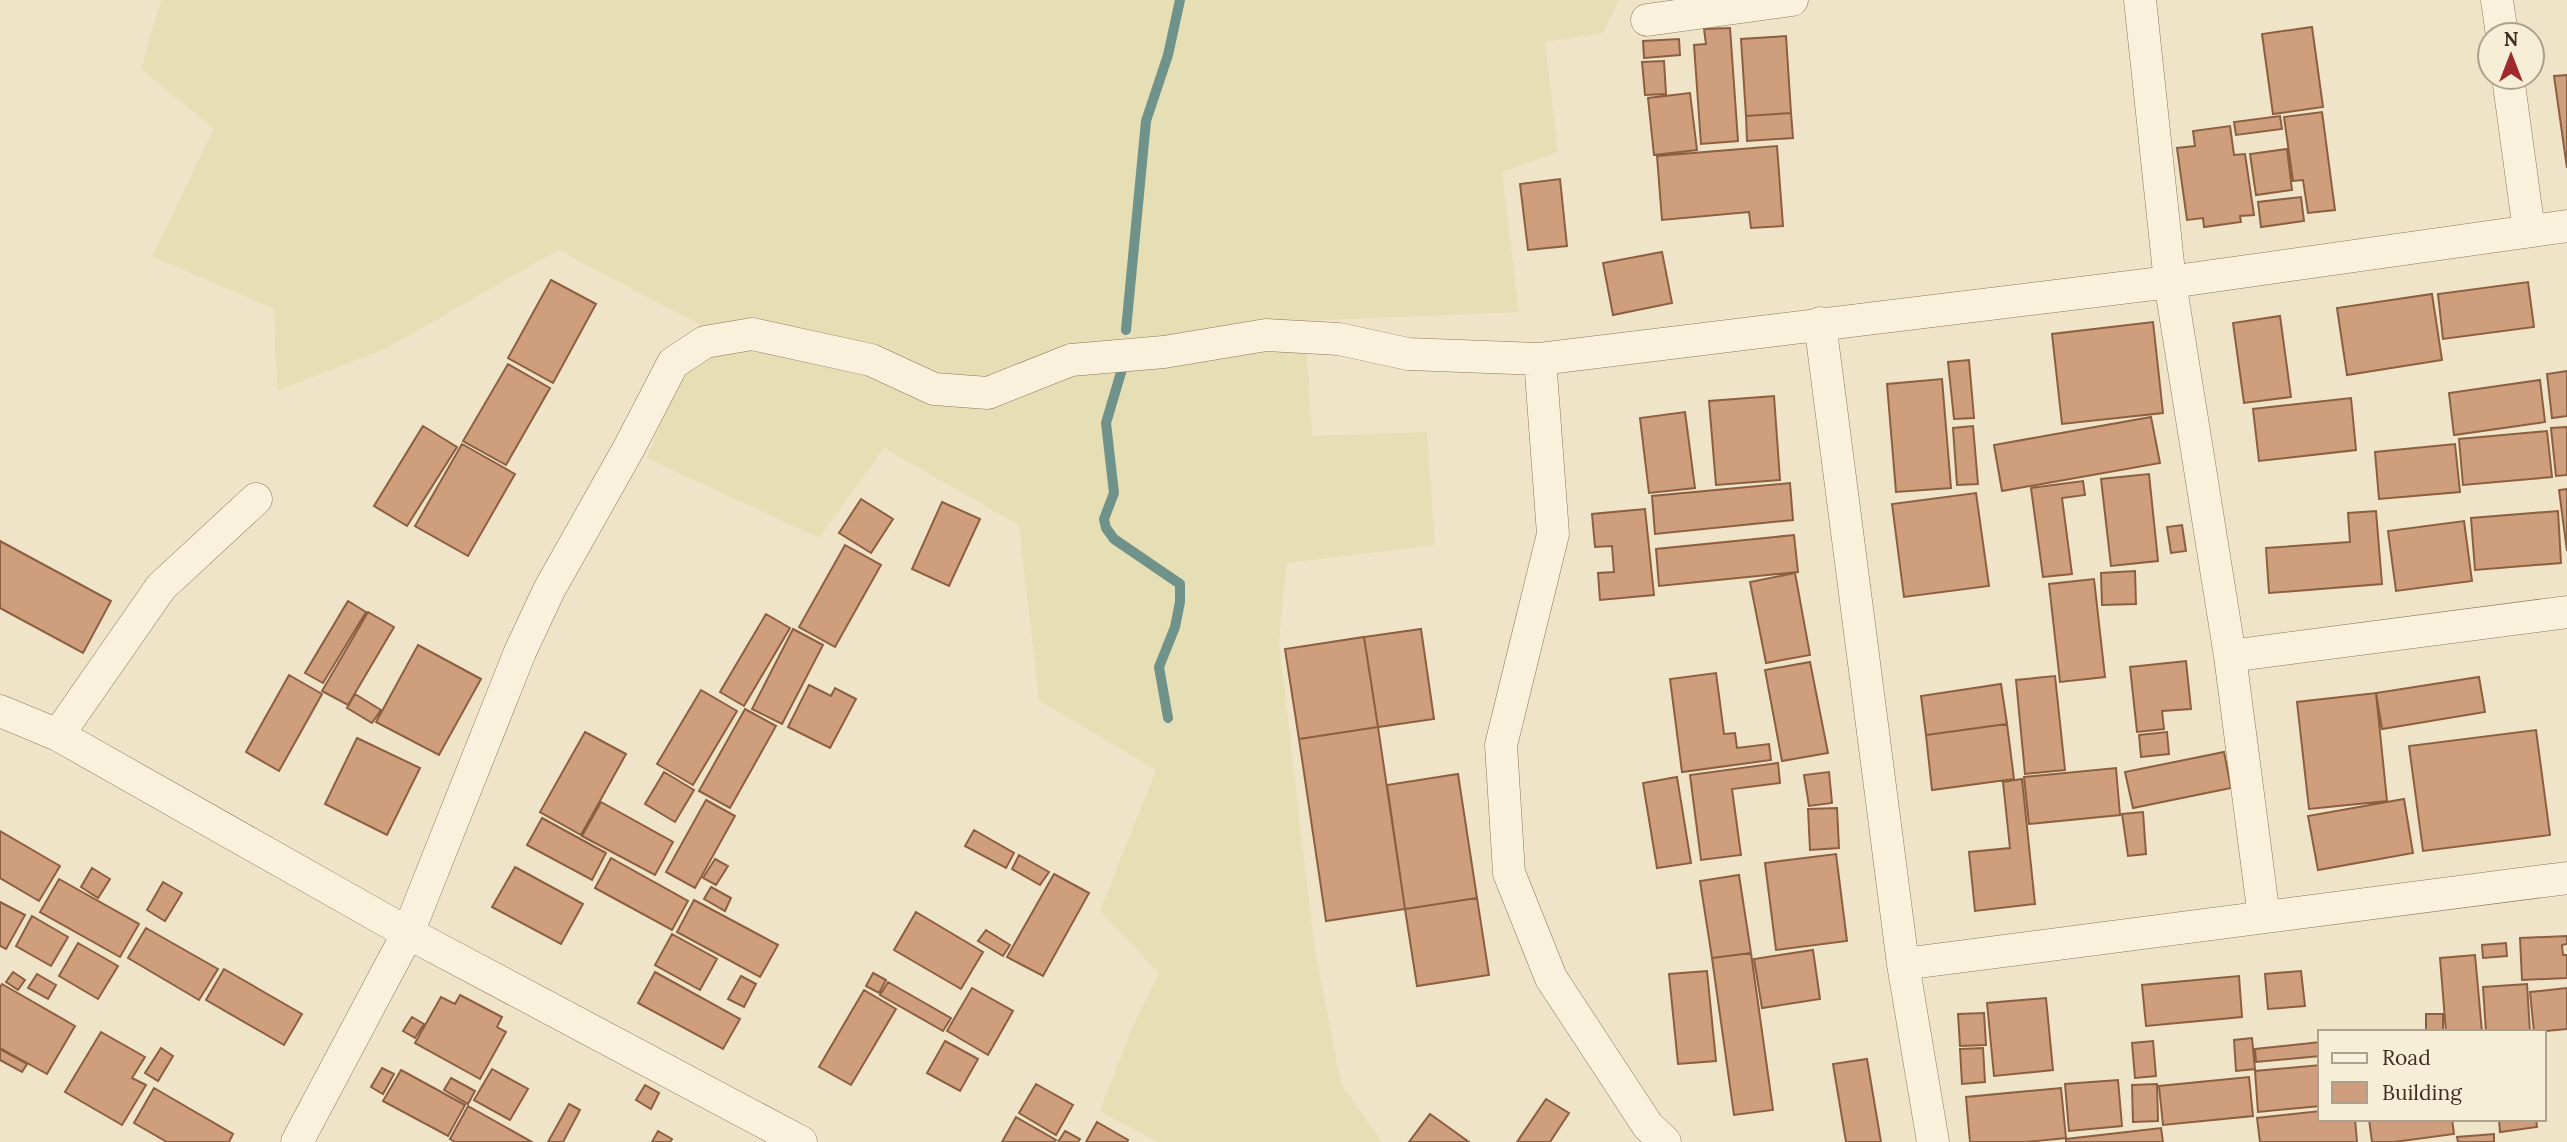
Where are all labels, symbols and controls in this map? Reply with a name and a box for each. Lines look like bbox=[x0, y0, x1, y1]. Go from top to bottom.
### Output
north arrow bbox=[2476, 21, 2546, 91]
text: N bbox=[2504, 27, 2519, 51]
legend bbox=[2318, 1030, 2546, 1121]
text: Road bbox=[2382, 1044, 2431, 1071]
text: Building bbox=[2382, 1079, 2462, 1106]

